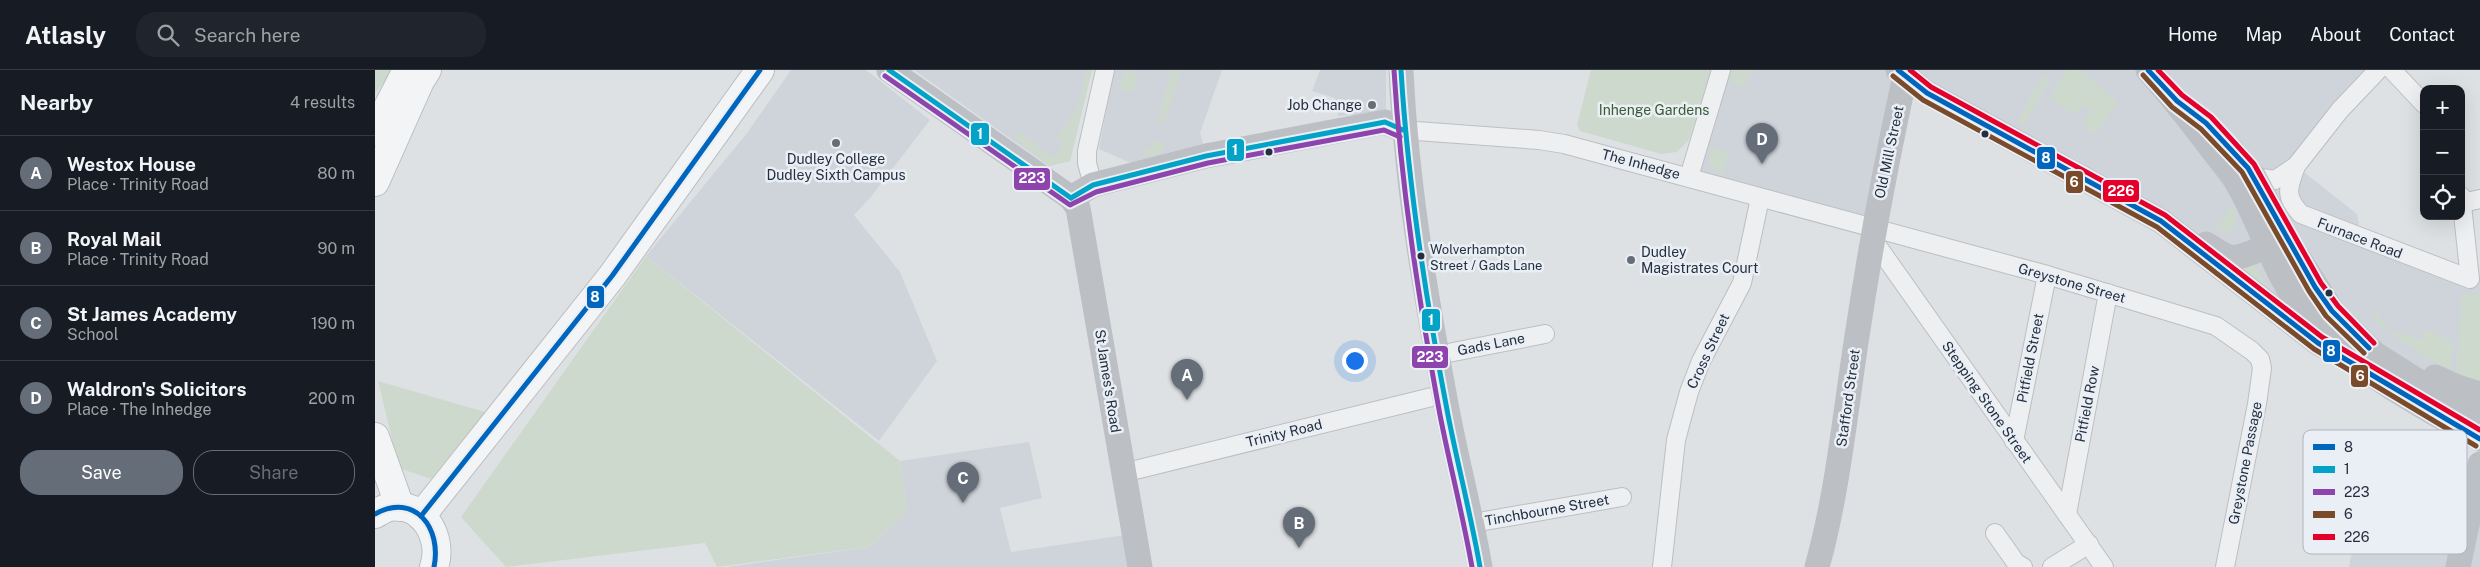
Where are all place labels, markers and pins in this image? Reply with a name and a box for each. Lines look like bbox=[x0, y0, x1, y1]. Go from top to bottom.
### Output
place label: Job Change bbox=[1287, 97, 1362, 113]
marker: Job Change bbox=[1366, 99, 1378, 111]
pin: D bbox=[1746, 123, 1778, 164]
unlabelled marker bbox=[1980, 129, 1990, 139]
marker: Dudley College Dudley Sixth Campus bbox=[830, 137, 842, 149]
unlabelled marker bbox=[1264, 147, 1274, 157]
place label: Dudley College Dudley Sixth Campus bbox=[766, 151, 906, 183]
place label: Wolverhampton Street / Gads Lane bbox=[1430, 242, 1542, 273]
place label: Dudley Magistrates Court bbox=[1641, 244, 1758, 276]
marker: Wolverhampton Street / Gads Lane bbox=[1416, 251, 1426, 261]
marker: Dudley Magistrates Court bbox=[1625, 254, 1637, 266]
unlabelled marker bbox=[2324, 288, 2334, 298]
pin: A bbox=[1171, 359, 1203, 400]
pin: C bbox=[947, 462, 979, 503]
pin: B bbox=[1283, 507, 1315, 548]

